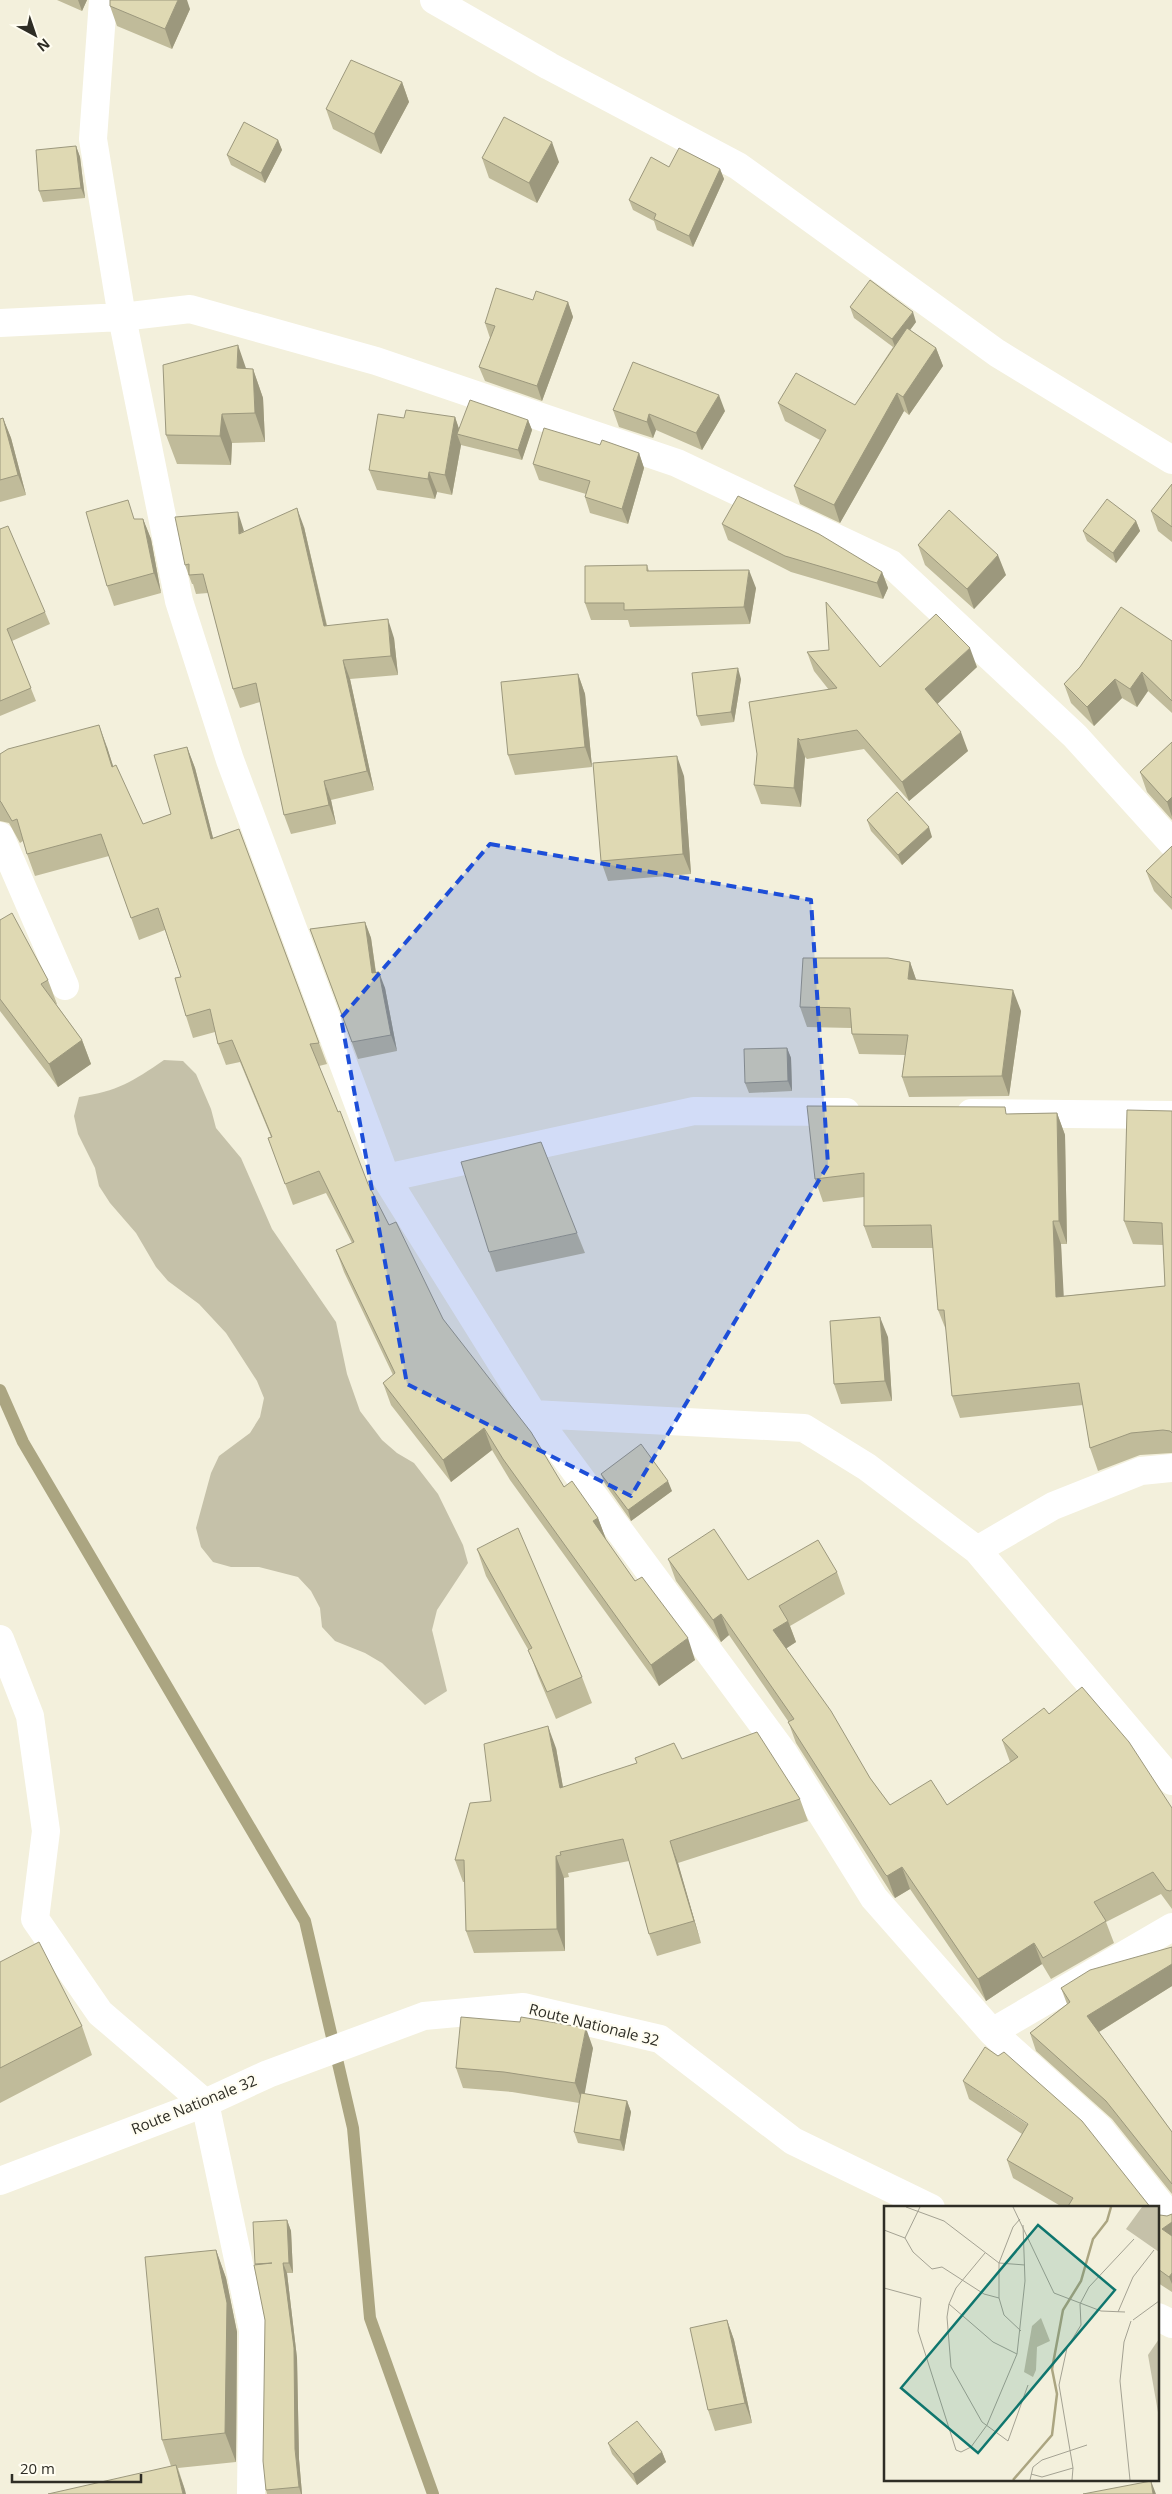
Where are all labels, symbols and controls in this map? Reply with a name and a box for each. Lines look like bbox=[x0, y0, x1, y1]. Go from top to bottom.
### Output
north arrow bbox=[10, 10, 60, 60]
text: N bbox=[33, 34, 54, 56]
street label: Route Nationale 32 bbox=[527, 1998, 662, 2050]
street label: Route Nationale 32 bbox=[128, 2070, 259, 2138]
inset map bbox=[884, 2206, 1160, 2482]
scale bar bbox=[12, 2452, 141, 2484]
text: 20 m bbox=[20, 2458, 55, 2478]

